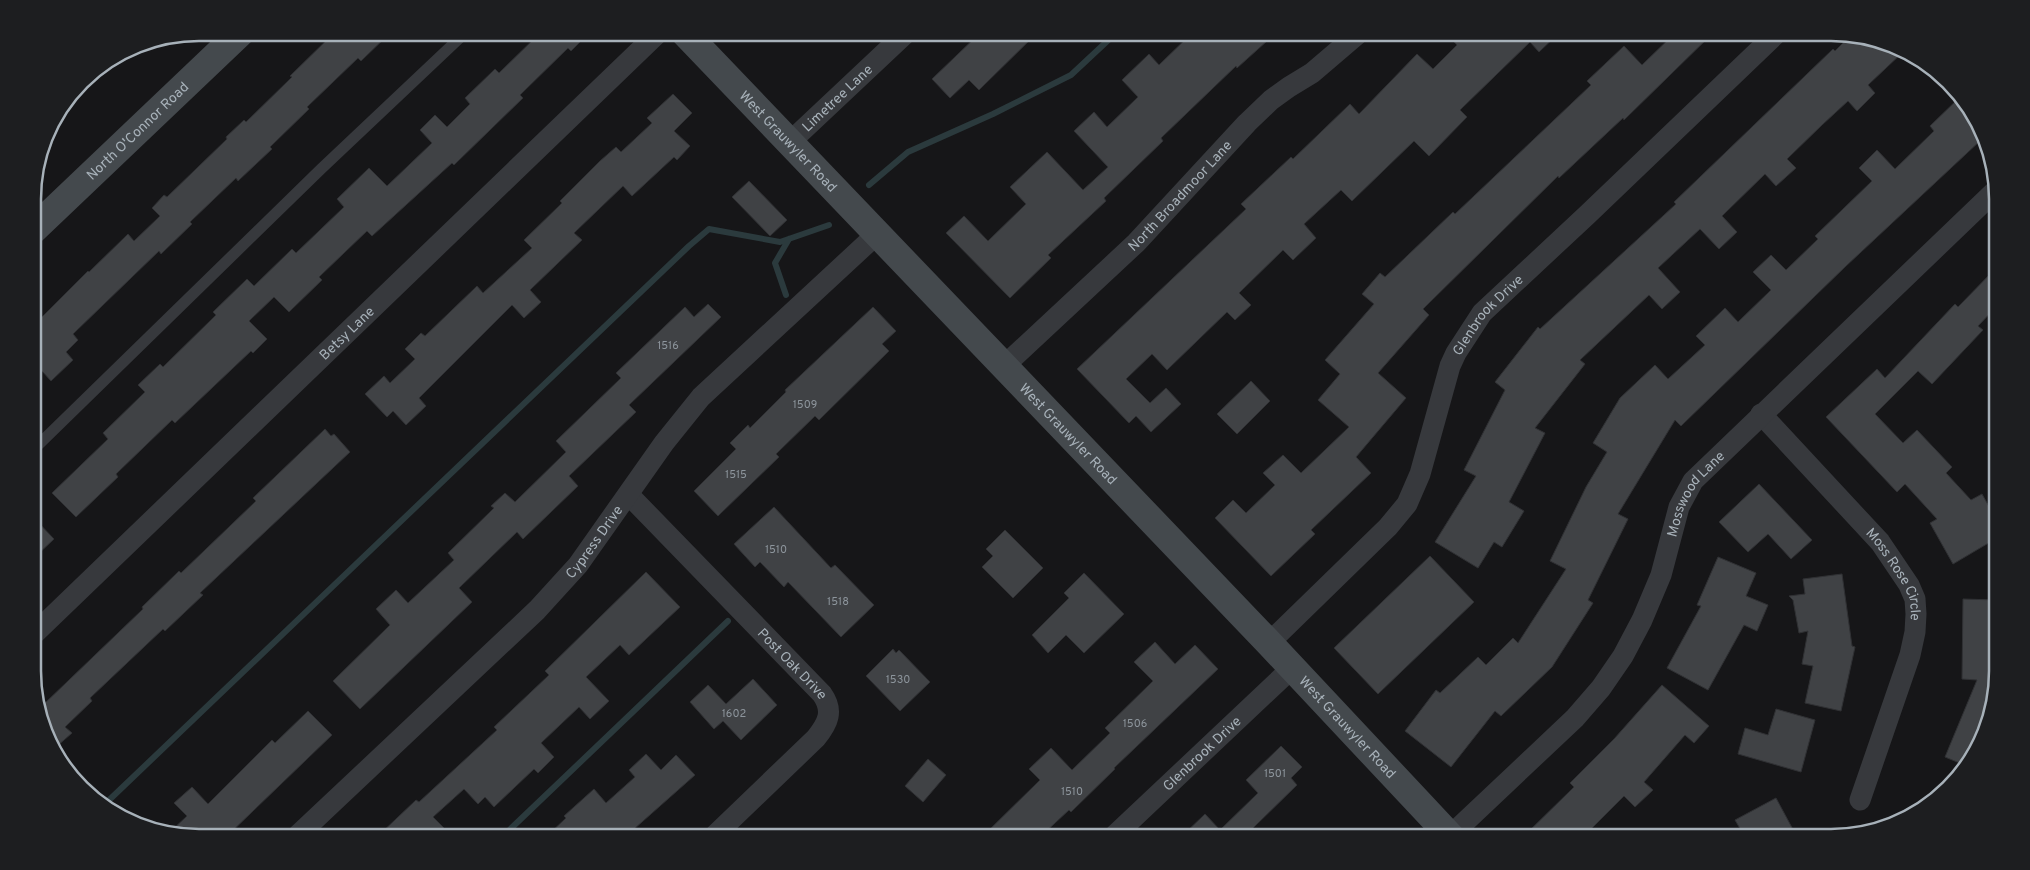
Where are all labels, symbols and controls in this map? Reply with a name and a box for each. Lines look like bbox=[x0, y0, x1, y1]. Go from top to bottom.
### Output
street label: Limetree Lane bbox=[799, 62, 877, 136]
street label: North O'Connor Road bbox=[84, 79, 193, 184]
street label: West Grauwyler Road bbox=[735, 88, 840, 196]
street label: North Broadmoor Lane bbox=[1125, 138, 1236, 256]
street label: Glenbrook Drive bbox=[1450, 272, 1528, 359]
street label: Betsy Lane bbox=[317, 304, 379, 364]
house number: 1516 bbox=[657, 339, 679, 353]
street label: West Grauwyler Road bbox=[1015, 380, 1120, 489]
house number: 1509 bbox=[793, 398, 817, 412]
street label: Mosswood Lane bbox=[1664, 448, 1729, 539]
house number: 1515 bbox=[725, 468, 747, 482]
street label: Cypress Drive bbox=[563, 503, 627, 583]
street label: Moss Rose Circle bbox=[1861, 525, 1923, 621]
house number: 1510 bbox=[765, 543, 787, 557]
house number: 1518 bbox=[827, 595, 849, 609]
street label: Post Oak Drive bbox=[753, 625, 830, 703]
house number: 1530 bbox=[886, 673, 910, 687]
street label: West Grauwyler Road bbox=[1295, 673, 1399, 783]
house number: 1602 bbox=[722, 707, 746, 721]
street label: Glenbrook Drive bbox=[1160, 713, 1246, 795]
house number: 1506 bbox=[1123, 717, 1147, 731]
house number: 1501 bbox=[1264, 767, 1286, 781]
house number: 1510 bbox=[1061, 785, 1083, 799]

